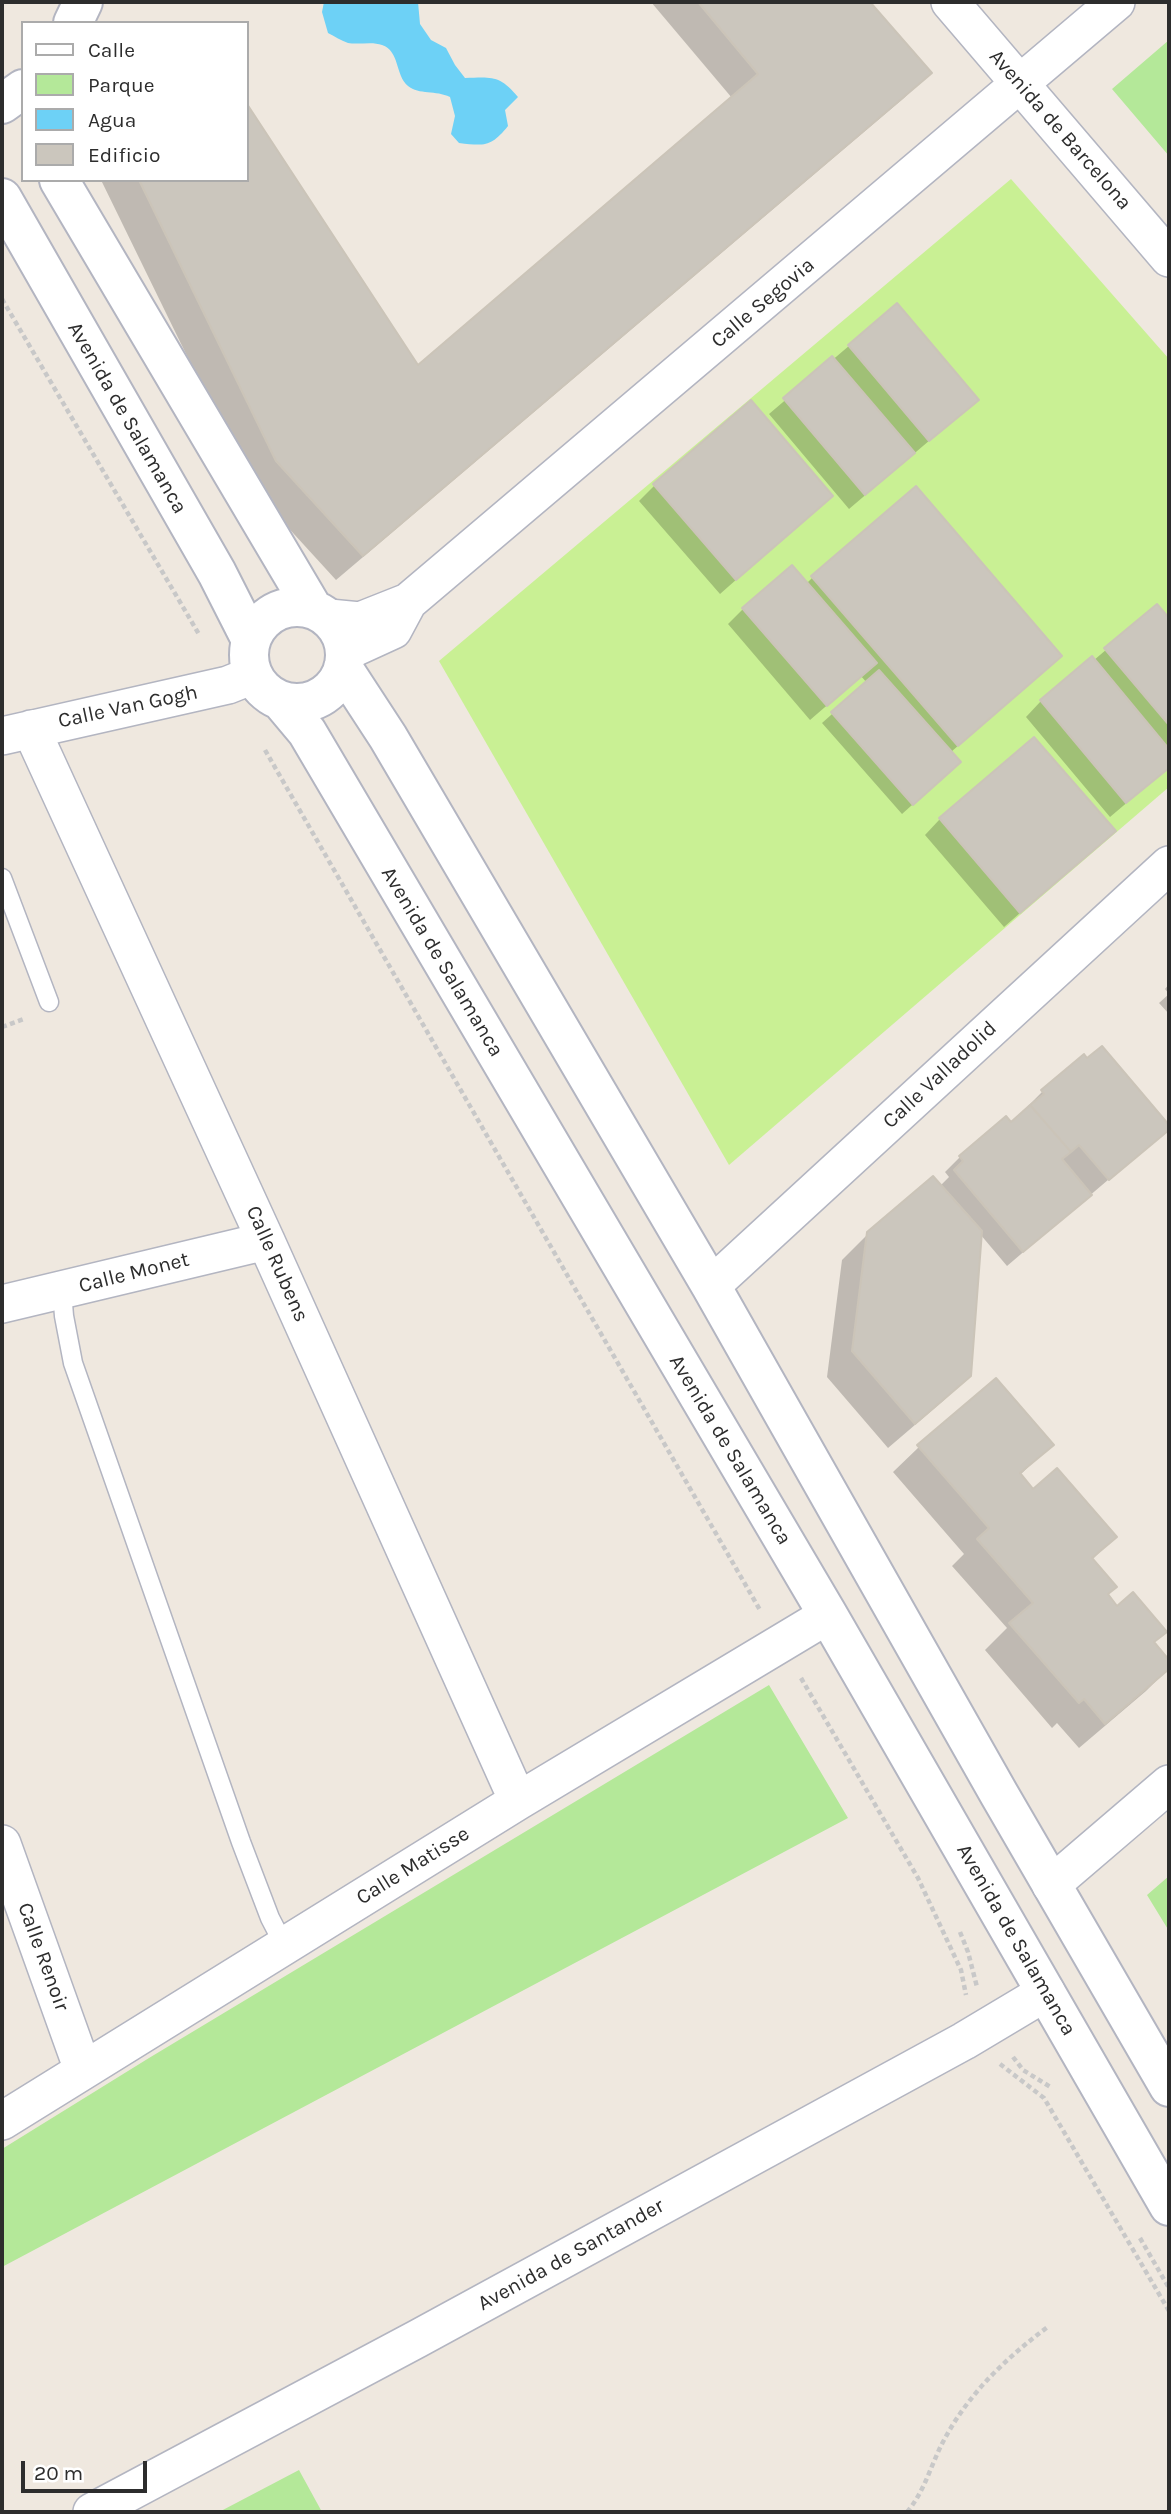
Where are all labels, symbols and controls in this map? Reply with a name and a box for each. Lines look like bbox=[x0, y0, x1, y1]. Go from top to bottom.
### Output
legend bbox=[21, 21, 248, 182]
text: Calle bbox=[88, 38, 135, 62]
street label: Avenida de Barcelona bbox=[983, 45, 1137, 215]
text: Parque bbox=[88, 73, 155, 97]
text: Agua bbox=[88, 108, 136, 132]
text: Edificio bbox=[88, 143, 161, 167]
street label: Calle Segovia bbox=[706, 252, 820, 354]
street label: Avenida de Salamanca bbox=[62, 318, 192, 518]
street label: Calle Van Gogh bbox=[56, 680, 200, 734]
street label: Avenida de Salamanca bbox=[375, 862, 509, 1062]
street label: Calle Valladolid bbox=[878, 1016, 1002, 1134]
street label: Calle Rubens bbox=[240, 1202, 314, 1326]
street label: Calle Monet bbox=[76, 1247, 192, 1299]
street label: Avenida de Salamanca bbox=[663, 1350, 797, 1550]
street label: Calle Matisse bbox=[352, 1821, 474, 1911]
street label: Avenida de Salamanca bbox=[951, 1840, 1081, 2040]
street label: Calle Renoir bbox=[12, 1899, 74, 2015]
street label: Avenida de Santander bbox=[474, 2193, 668, 2317]
scale bar bbox=[24, 2448, 150, 2492]
text: 20 m bbox=[34, 2461, 83, 2485]

